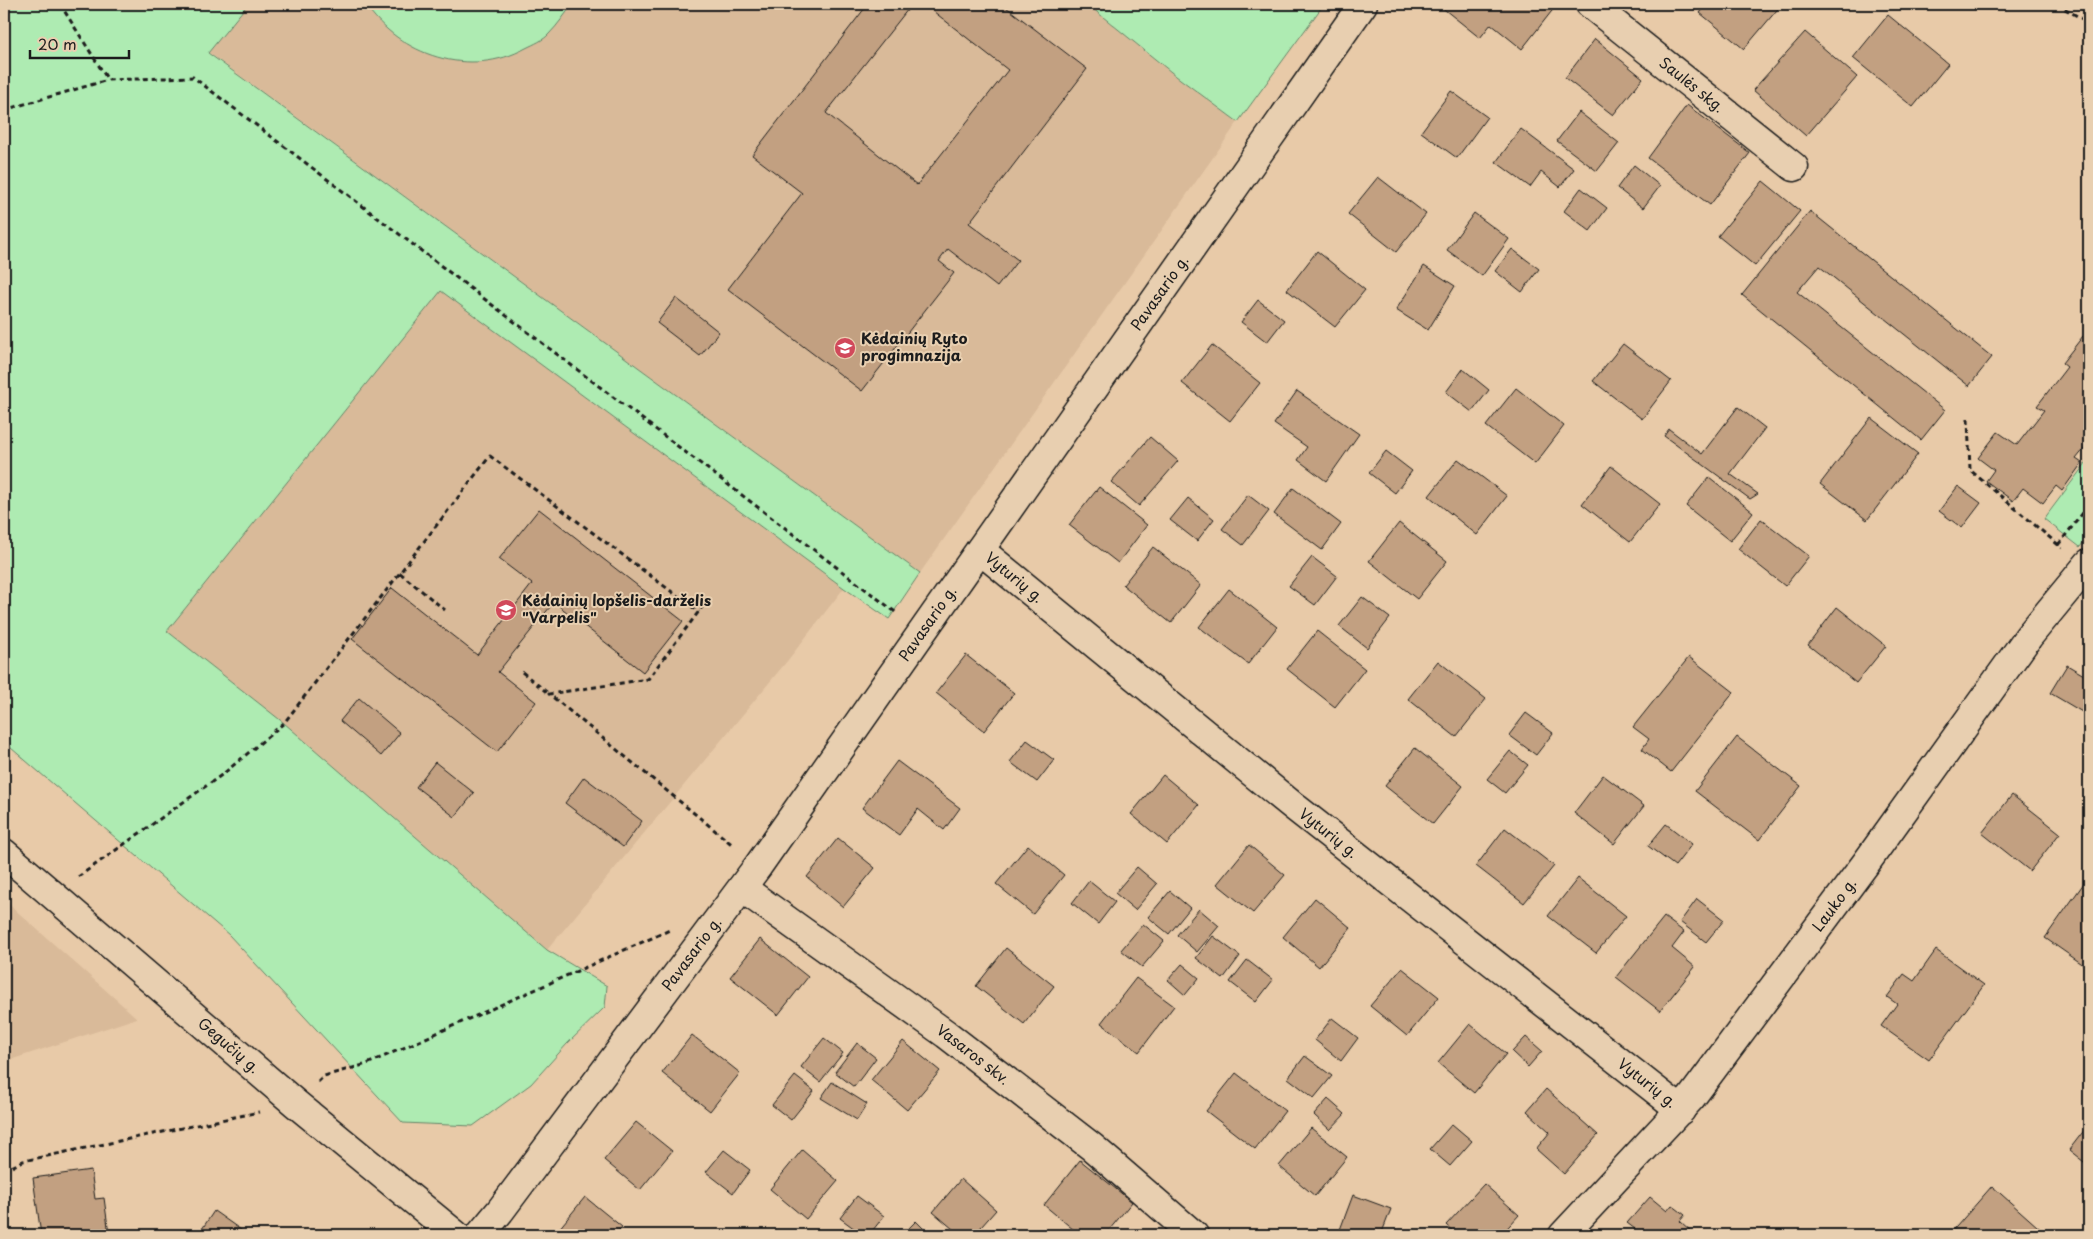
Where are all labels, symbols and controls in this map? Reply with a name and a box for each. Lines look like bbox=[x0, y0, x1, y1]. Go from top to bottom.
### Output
scale bar bbox=[30, 28, 129, 60]
text: 20 m bbox=[38, 32, 77, 55]
street label: Saulės skg. bbox=[1655, 51, 1730, 117]
street label: Pavasario g. bbox=[1124, 250, 1193, 335]
place label: Kėdainių Ryto progimnazija bbox=[861, 326, 967, 366]
school or university icon: Kėdainių Ryto progimnazija bbox=[833, 336, 857, 360]
street label: Vyturių g. bbox=[981, 546, 1049, 608]
street label: Pavasario g. bbox=[892, 580, 961, 665]
place label: Kėdainių lopšelis-darželis "Varpelis" bbox=[522, 588, 711, 628]
school or university icon: Kėdainių lopšelis-darželis "Varpelis" bbox=[494, 598, 518, 622]
street label: Vyturių g. bbox=[1295, 802, 1364, 863]
street label: Lauko g. bbox=[1806, 872, 1861, 936]
street label: Pavasario g. bbox=[655, 911, 726, 995]
street label: Gegučių g. bbox=[193, 1011, 266, 1078]
street label: Vasaros skv. bbox=[932, 1018, 1016, 1090]
street label: Vyturių g. bbox=[1613, 1052, 1682, 1113]

